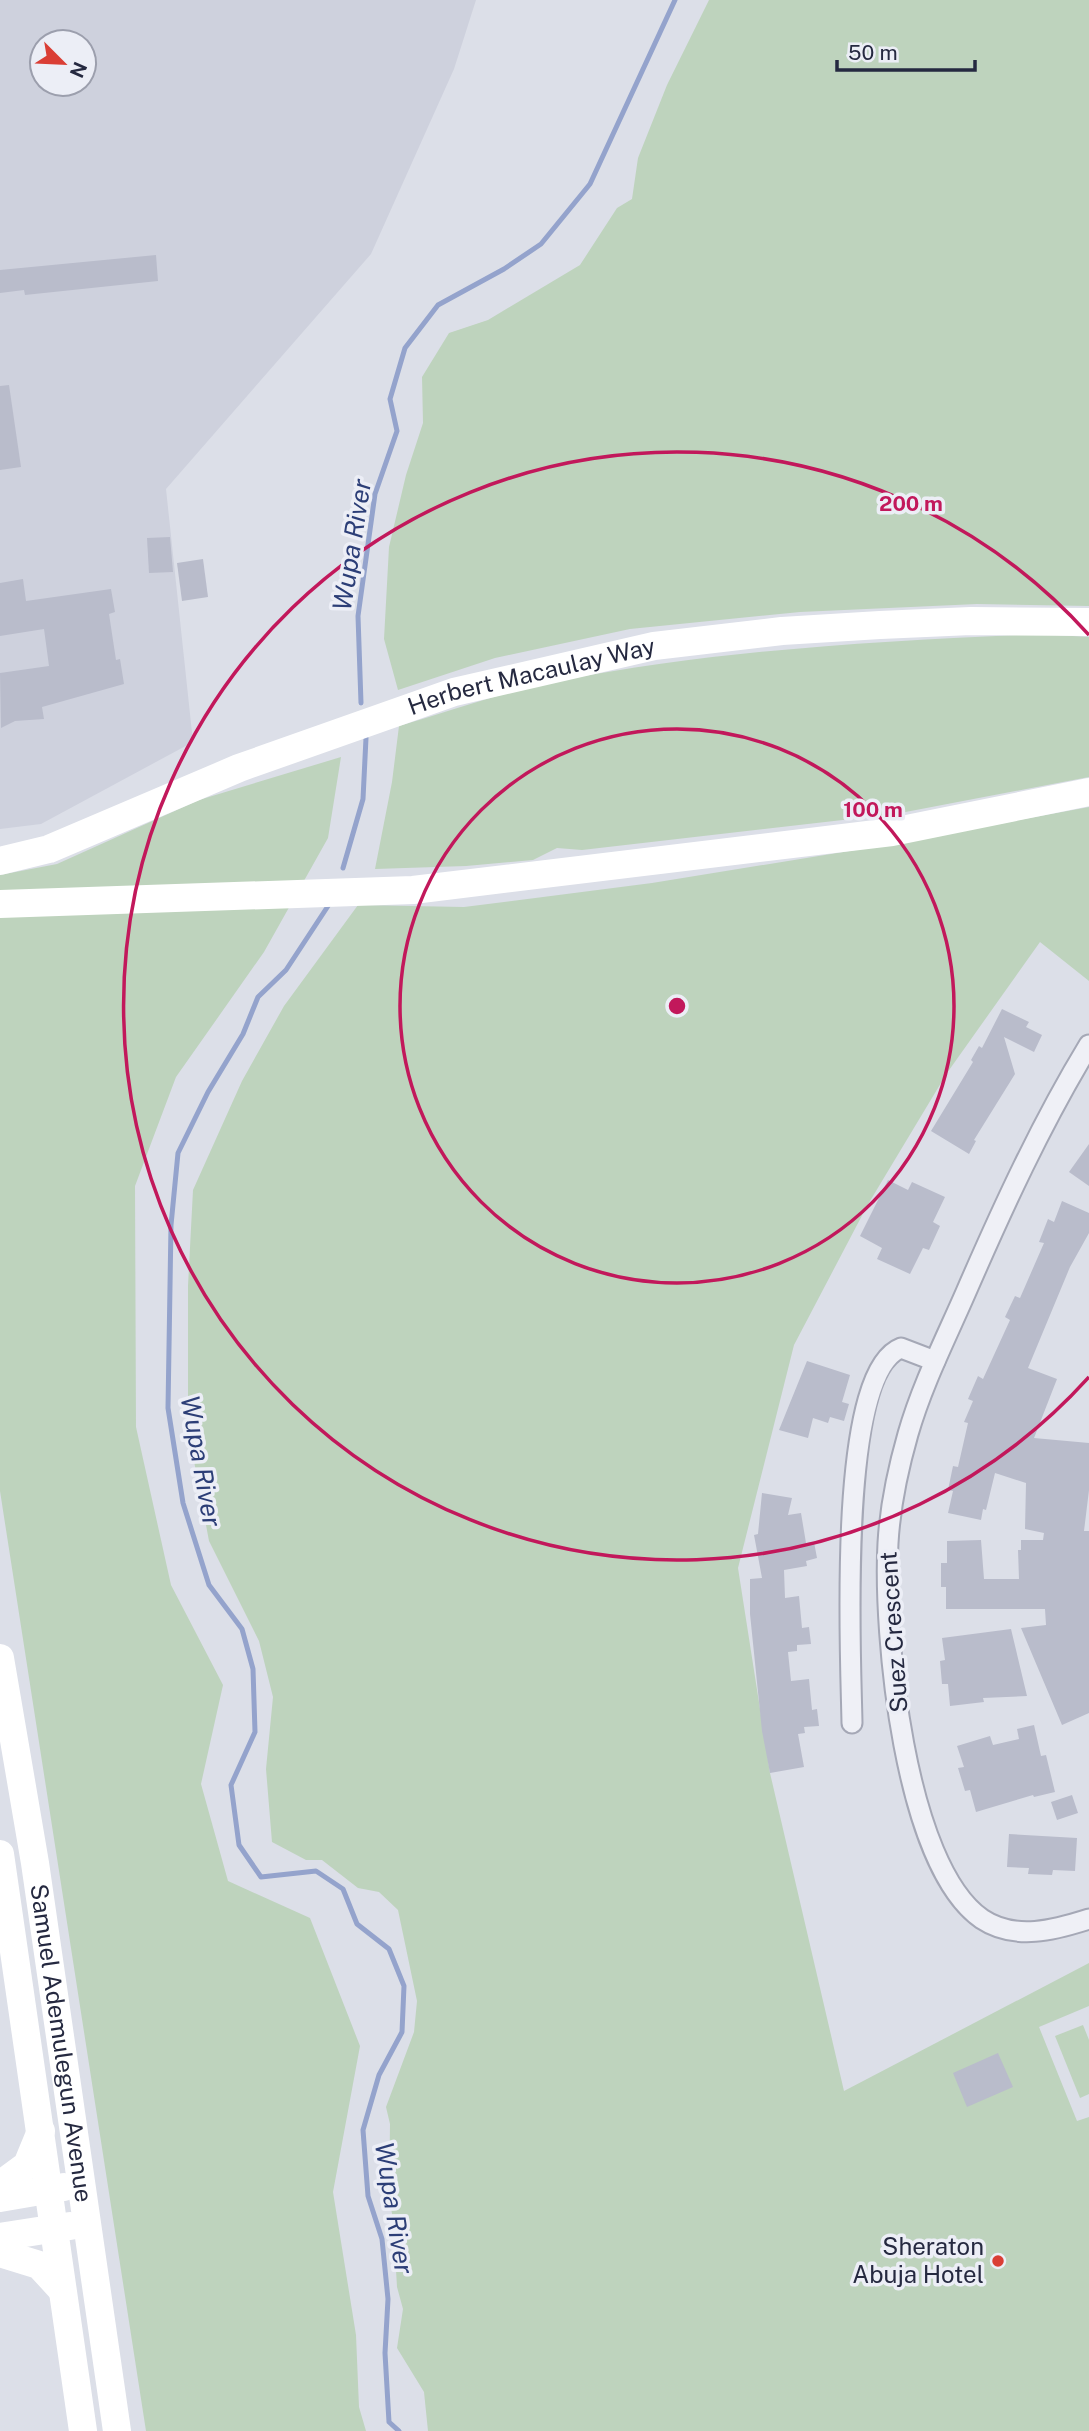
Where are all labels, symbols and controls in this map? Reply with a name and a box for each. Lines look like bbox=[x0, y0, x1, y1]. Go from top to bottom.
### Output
north arrow bbox=[28, 28, 98, 98]
scale bar bbox=[837, 28, 975, 72]
text: 50 m bbox=[848, 40, 898, 65]
text: N bbox=[65, 59, 92, 81]
water label: Wupa River bbox=[326, 477, 377, 613]
text: 200 m bbox=[879, 491, 943, 516]
street label: Herbert Macaulay Way bbox=[404, 631, 658, 720]
text: 100 m bbox=[843, 797, 903, 822]
centre of rings bbox=[665, 994, 689, 1018]
water label: Wupa River bbox=[175, 1393, 228, 1529]
street label: Suez Crescent bbox=[873, 1551, 913, 1713]
street label: Samuel Ademulegun Avenue bbox=[25, 1882, 99, 2204]
water label: Wupa River bbox=[369, 2140, 420, 2276]
place label: Sheraton Abuja Hotel bbox=[852, 2232, 984, 2288]
marker: Sheraton Abuja Hotel bbox=[990, 2253, 1006, 2269]

